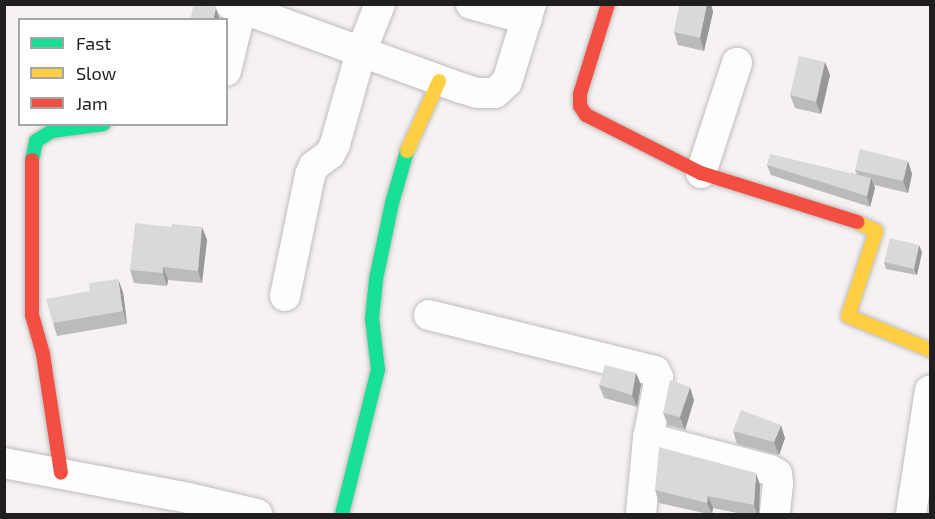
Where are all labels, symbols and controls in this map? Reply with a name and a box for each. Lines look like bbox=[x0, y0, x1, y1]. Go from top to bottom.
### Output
legend bbox=[18, 18, 228, 126]
text: Fast bbox=[76, 32, 111, 54]
text: Slow bbox=[76, 62, 116, 84]
text: Jam bbox=[76, 92, 108, 114]

